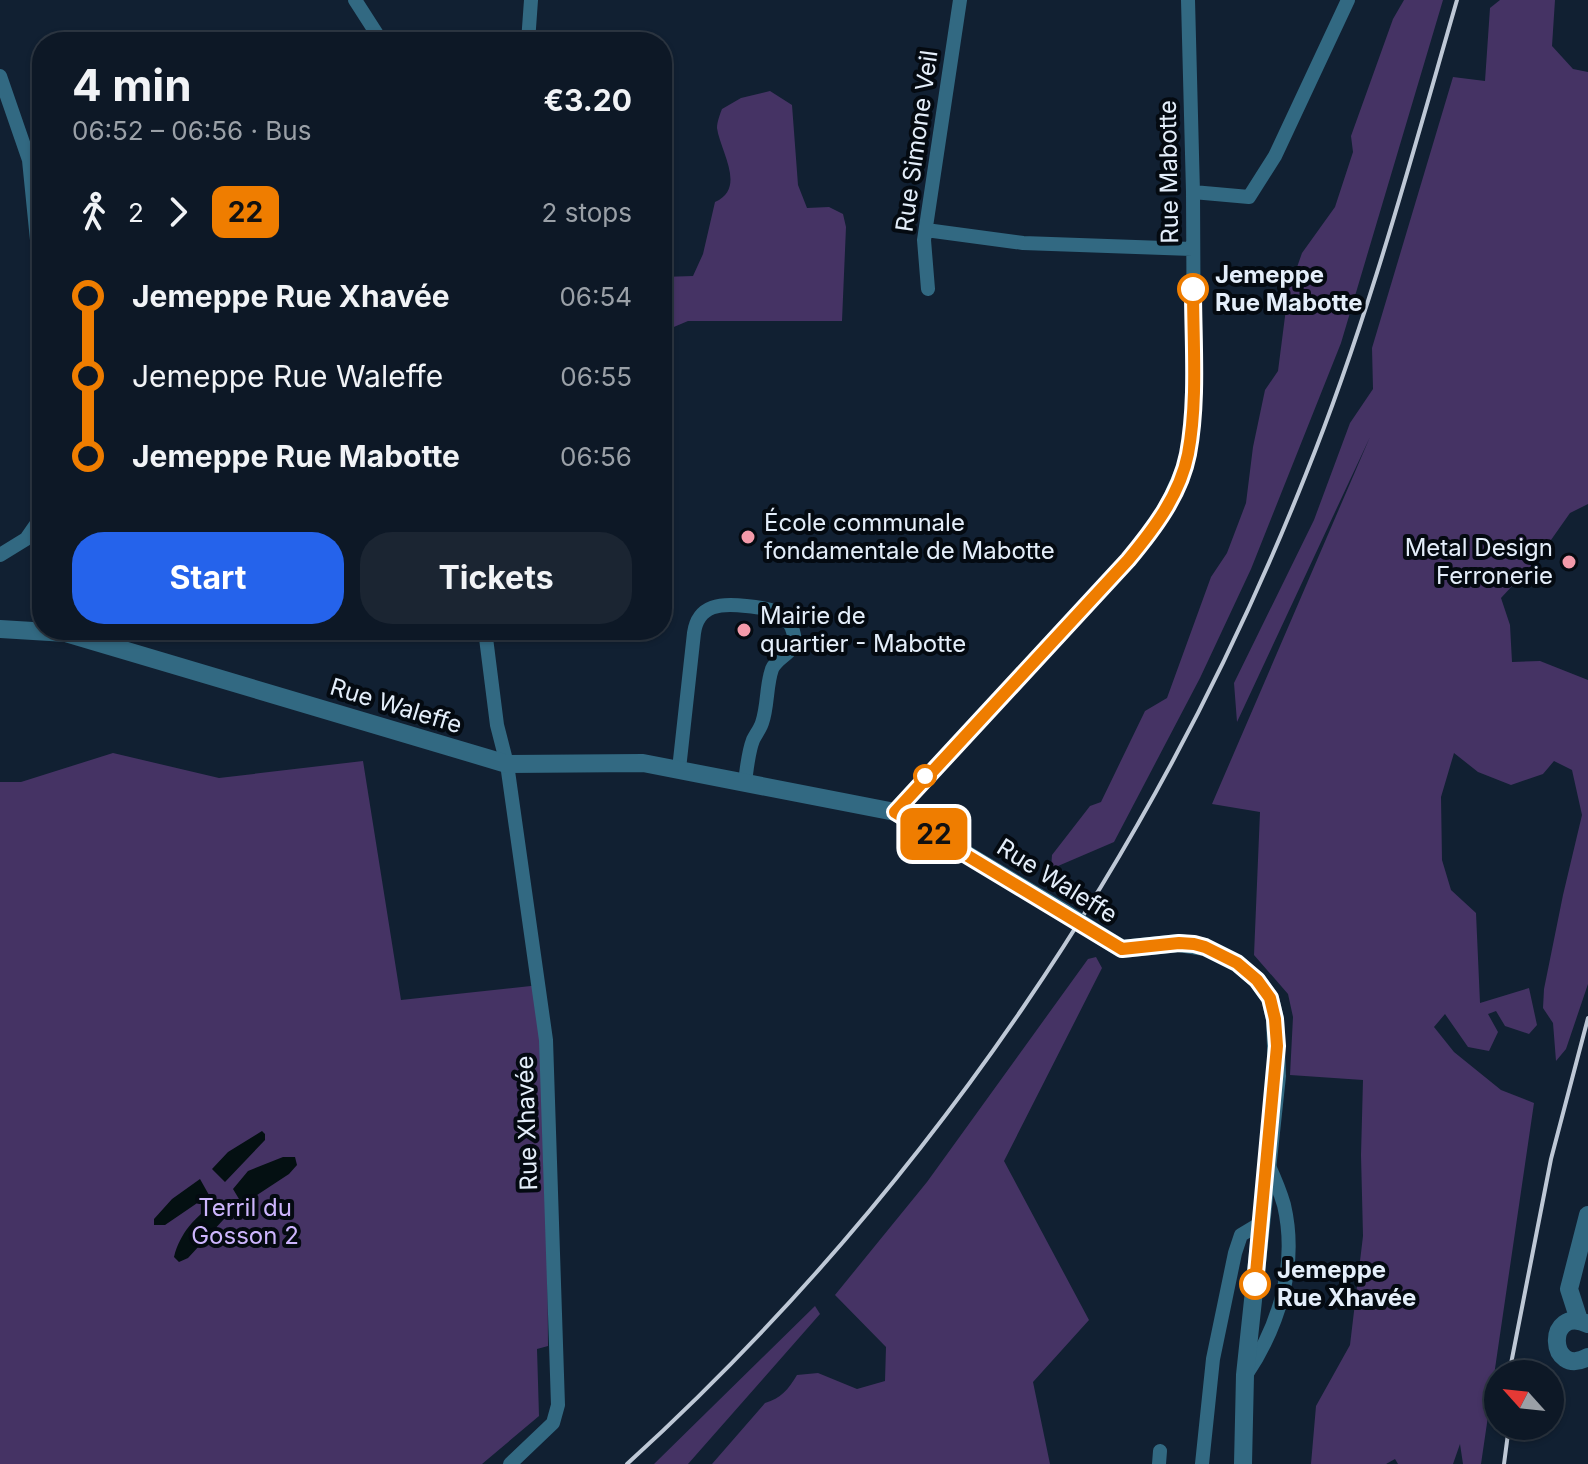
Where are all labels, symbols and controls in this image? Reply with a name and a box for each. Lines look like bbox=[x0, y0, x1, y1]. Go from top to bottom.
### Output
street label: Rue Simone Veil bbox=[889, 48, 944, 234]
text: 4 min bbox=[72, 58, 192, 112]
text: €3.20 bbox=[544, 82, 632, 118]
street label: Rue Mabotte bbox=[1153, 100, 1184, 244]
text: 06:52 – 06:56 · Bus bbox=[72, 115, 311, 146]
icon: walk bbox=[72, 190, 116, 234]
icon: forward bbox=[156, 190, 200, 234]
text: 22 bbox=[228, 195, 263, 229]
text: 2 bbox=[128, 197, 144, 228]
text: 2 stops bbox=[542, 197, 632, 228]
place label: Jemeppe Rue Mabotte bbox=[1215, 260, 1363, 317]
marker: Jemeppe Rue Mabotte bbox=[1178, 274, 1208, 304]
text: Jemeppe Rue Xhavée bbox=[132, 278, 450, 314]
text: 06:54 bbox=[559, 281, 632, 312]
text: Jemeppe Rue Waleffe bbox=[132, 358, 443, 394]
text: 06:55 bbox=[560, 361, 632, 392]
text: Jemeppe Rue Mabotte bbox=[132, 438, 460, 474]
text: 06:56 bbox=[560, 441, 632, 472]
place label: École communale fondamentale de Mabotte bbox=[764, 507, 1055, 565]
marker: École communale fondamentale de Mabotte bbox=[739, 528, 757, 546]
button: Start bbox=[72, 532, 344, 624]
button: Tickets bbox=[360, 532, 632, 624]
place label: Metal Design Ferronerie bbox=[1405, 533, 1553, 590]
marker: Metal Design Ferronerie bbox=[1560, 553, 1578, 571]
place label: Mairie de quartier - Mabotte bbox=[760, 601, 966, 658]
marker: Mairie de quartier - Mabotte bbox=[735, 621, 753, 639]
street label: Rue Waleffe bbox=[327, 672, 466, 739]
unlabelled marker bbox=[914, 765, 936, 787]
line badge: 22 bbox=[898, 808, 970, 860]
text: 22 bbox=[916, 817, 952, 851]
street label: Rue Waleffe bbox=[992, 832, 1123, 929]
street label: Rue Xhavée bbox=[510, 1055, 543, 1191]
park label: Terril du Gosson 2 bbox=[191, 1193, 299, 1250]
place label: Jemeppe Rue Xhavée bbox=[1277, 1255, 1416, 1312]
marker: Jemeppe Rue Xhavée bbox=[1240, 1269, 1270, 1299]
north arrow bbox=[1484, 1360, 1564, 1440]
map controls bbox=[1484, 1360, 1564, 1440]

